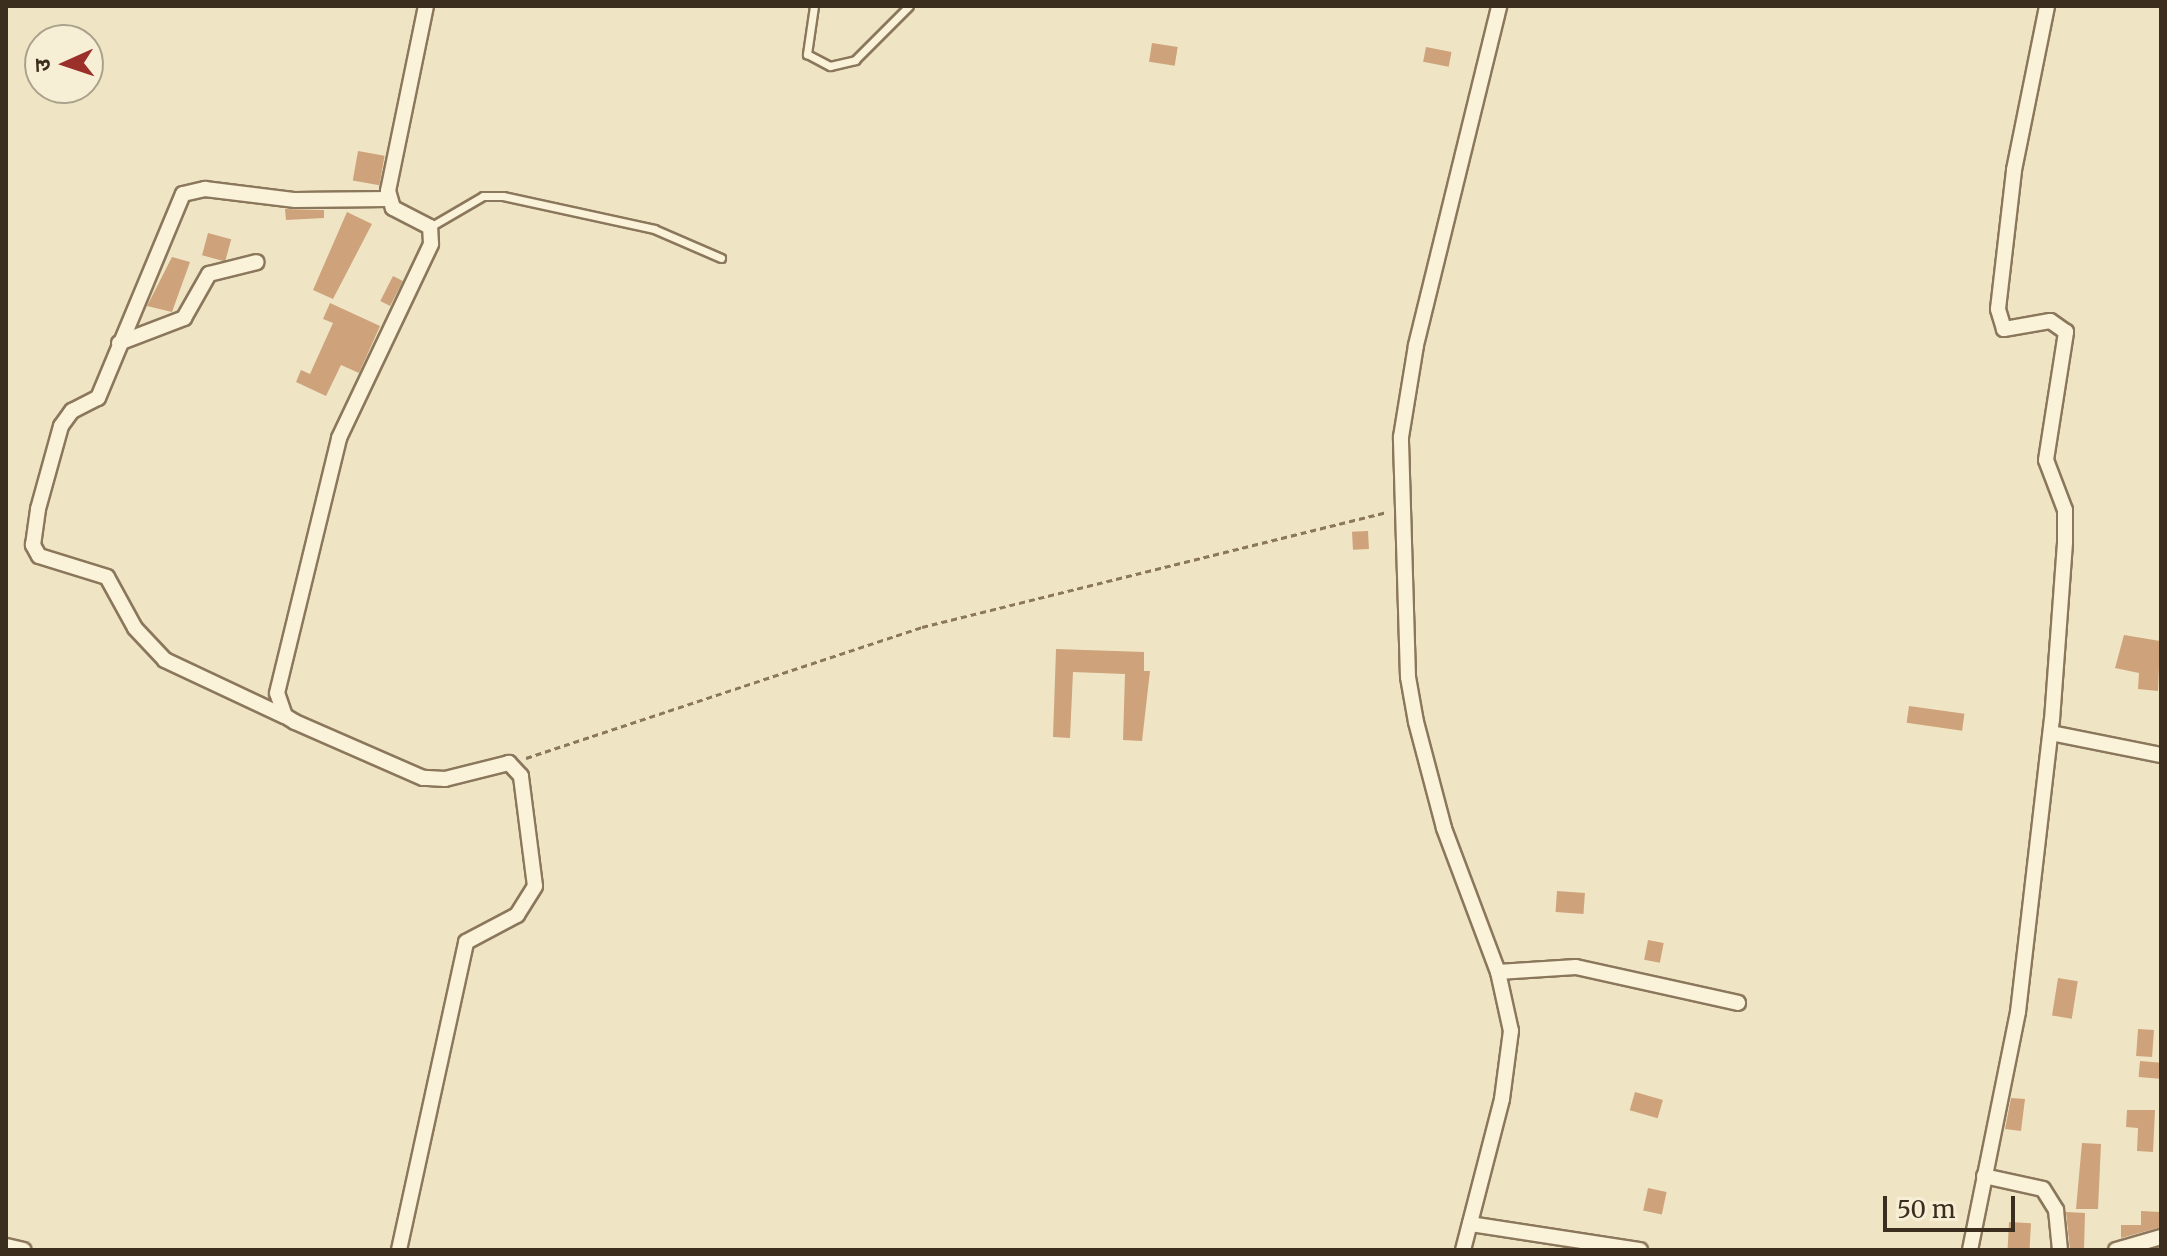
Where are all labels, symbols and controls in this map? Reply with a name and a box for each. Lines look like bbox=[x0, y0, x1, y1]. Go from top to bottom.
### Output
north arrow bbox=[24, 24, 104, 104]
text: उ bbox=[28, 58, 56, 72]
scale bar bbox=[1887, 1180, 2019, 1230]
text: 50 m bbox=[1897, 1194, 1956, 1225]

